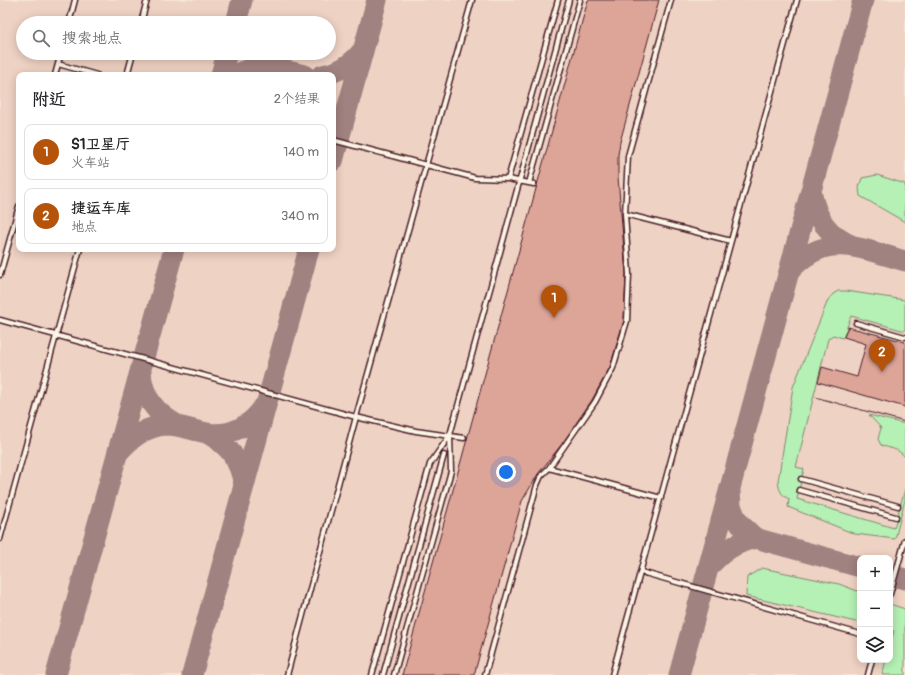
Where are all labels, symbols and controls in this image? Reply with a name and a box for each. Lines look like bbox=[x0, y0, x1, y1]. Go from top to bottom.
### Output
search box bbox=[16, 16, 336, 60]
icon: search bbox=[30, 27, 52, 49]
text: 搜索地点 bbox=[62, 29, 122, 48]
text: 附近 bbox=[32, 89, 66, 110]
text: 2个结果 bbox=[274, 91, 320, 107]
text: S1卫星厅 bbox=[71, 135, 131, 154]
text: 1 bbox=[43, 144, 49, 160]
text: 140 m bbox=[283, 144, 319, 160]
text: 火车站 bbox=[71, 155, 110, 171]
text: 捷运车库 bbox=[71, 199, 131, 218]
text: 2 bbox=[42, 208, 50, 224]
text: 340 m bbox=[281, 208, 319, 224]
text: 地点 bbox=[71, 219, 97, 235]
pin: 1 bbox=[541, 285, 567, 318]
pin: 2 bbox=[869, 339, 895, 372]
your location bbox=[496, 462, 516, 482]
map controls bbox=[857, 555, 893, 663]
button: + bbox=[857, 555, 893, 591]
button: − bbox=[857, 591, 893, 627]
button: layers bbox=[857, 627, 893, 663]

